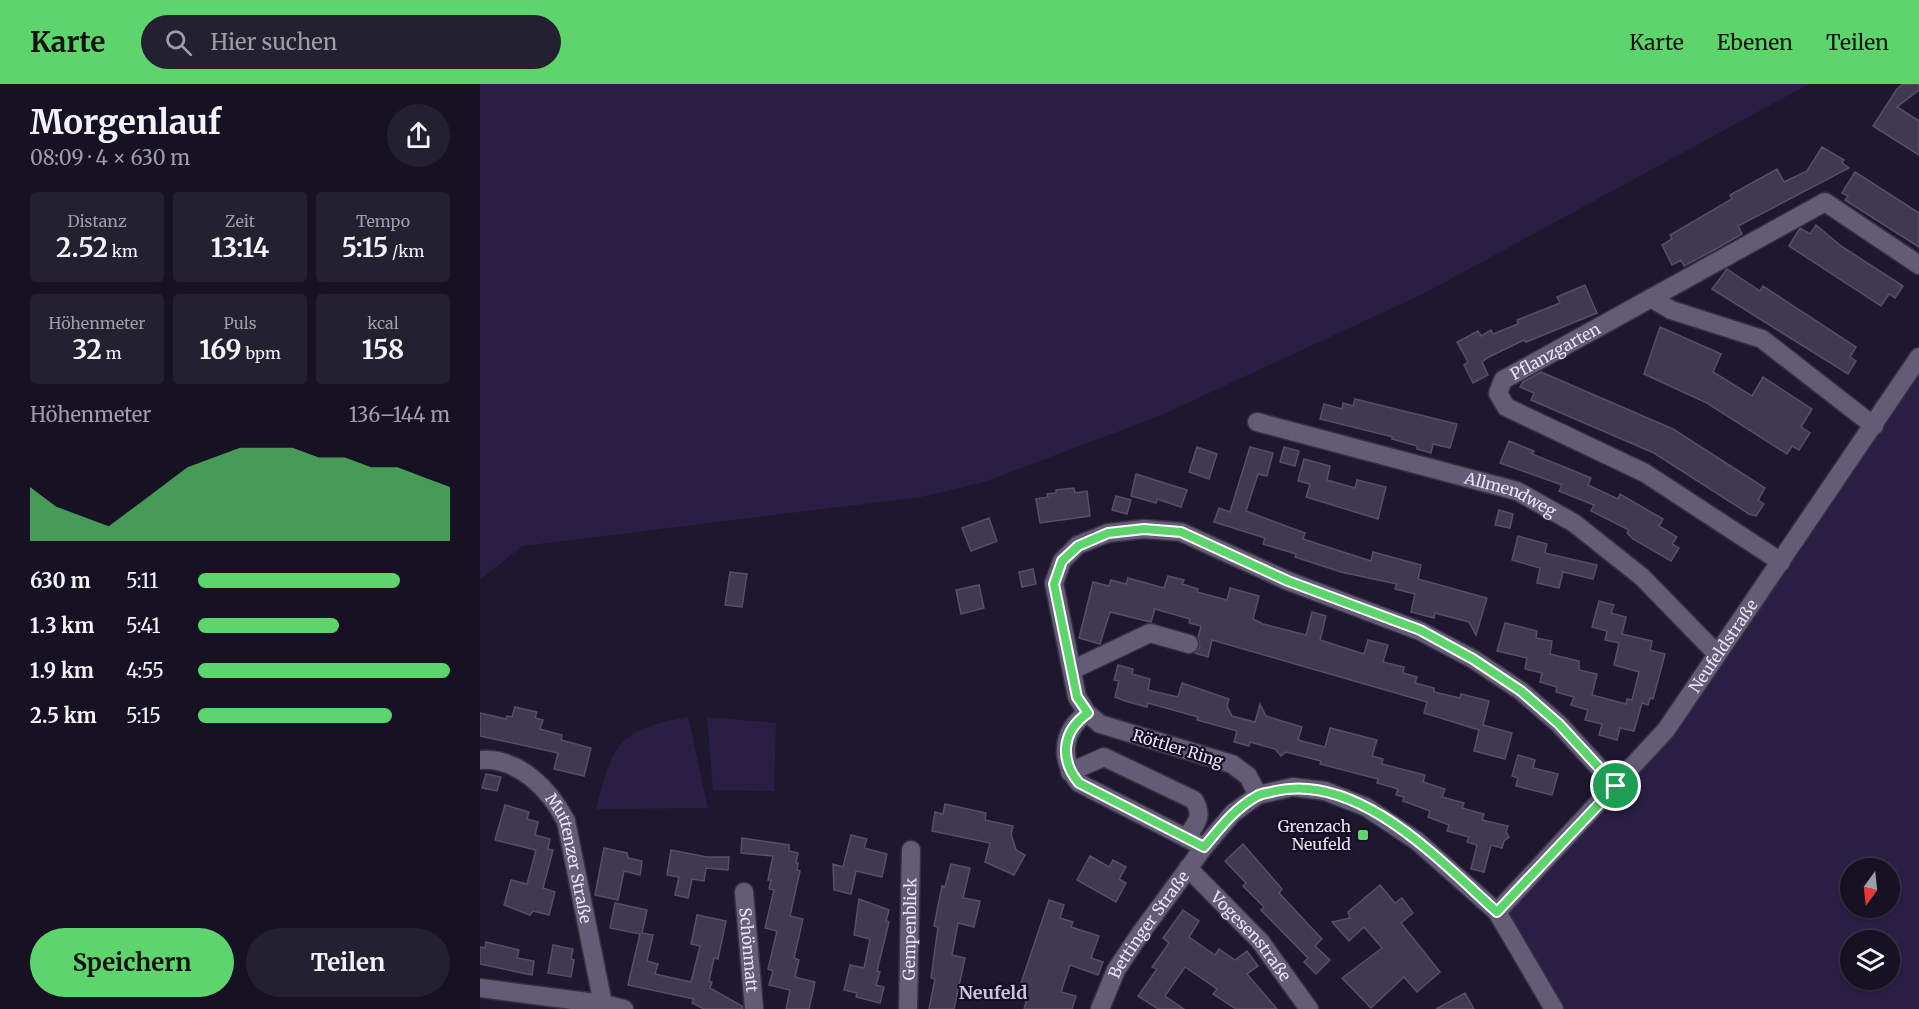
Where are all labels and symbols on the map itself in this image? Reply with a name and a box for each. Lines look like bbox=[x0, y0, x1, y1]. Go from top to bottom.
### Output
street label: Pflanzgarten bbox=[1507, 318, 1604, 384]
street label: Allmendweg bbox=[1462, 467, 1560, 521]
street label: Neufeldstraße bbox=[1684, 595, 1762, 696]
street label: Röttler Ring bbox=[1130, 725, 1226, 771]
pin bbox=[1590, 760, 1641, 811]
street label: Muttenzer Straße bbox=[541, 789, 596, 925]
place label: Grenzach Neufeld bbox=[1278, 816, 1351, 854]
marker: Grenzach Neufeld bbox=[1356, 828, 1370, 842]
north arrow bbox=[1840, 858, 1900, 918]
street label: Bettinger Straße bbox=[1104, 867, 1193, 981]
street label: Gempenblick bbox=[899, 877, 920, 980]
street label: Vogesenstraße bbox=[1206, 886, 1296, 985]
street label: Schönmatt bbox=[735, 907, 763, 994]
district label: Neufeld bbox=[959, 981, 1027, 1004]

